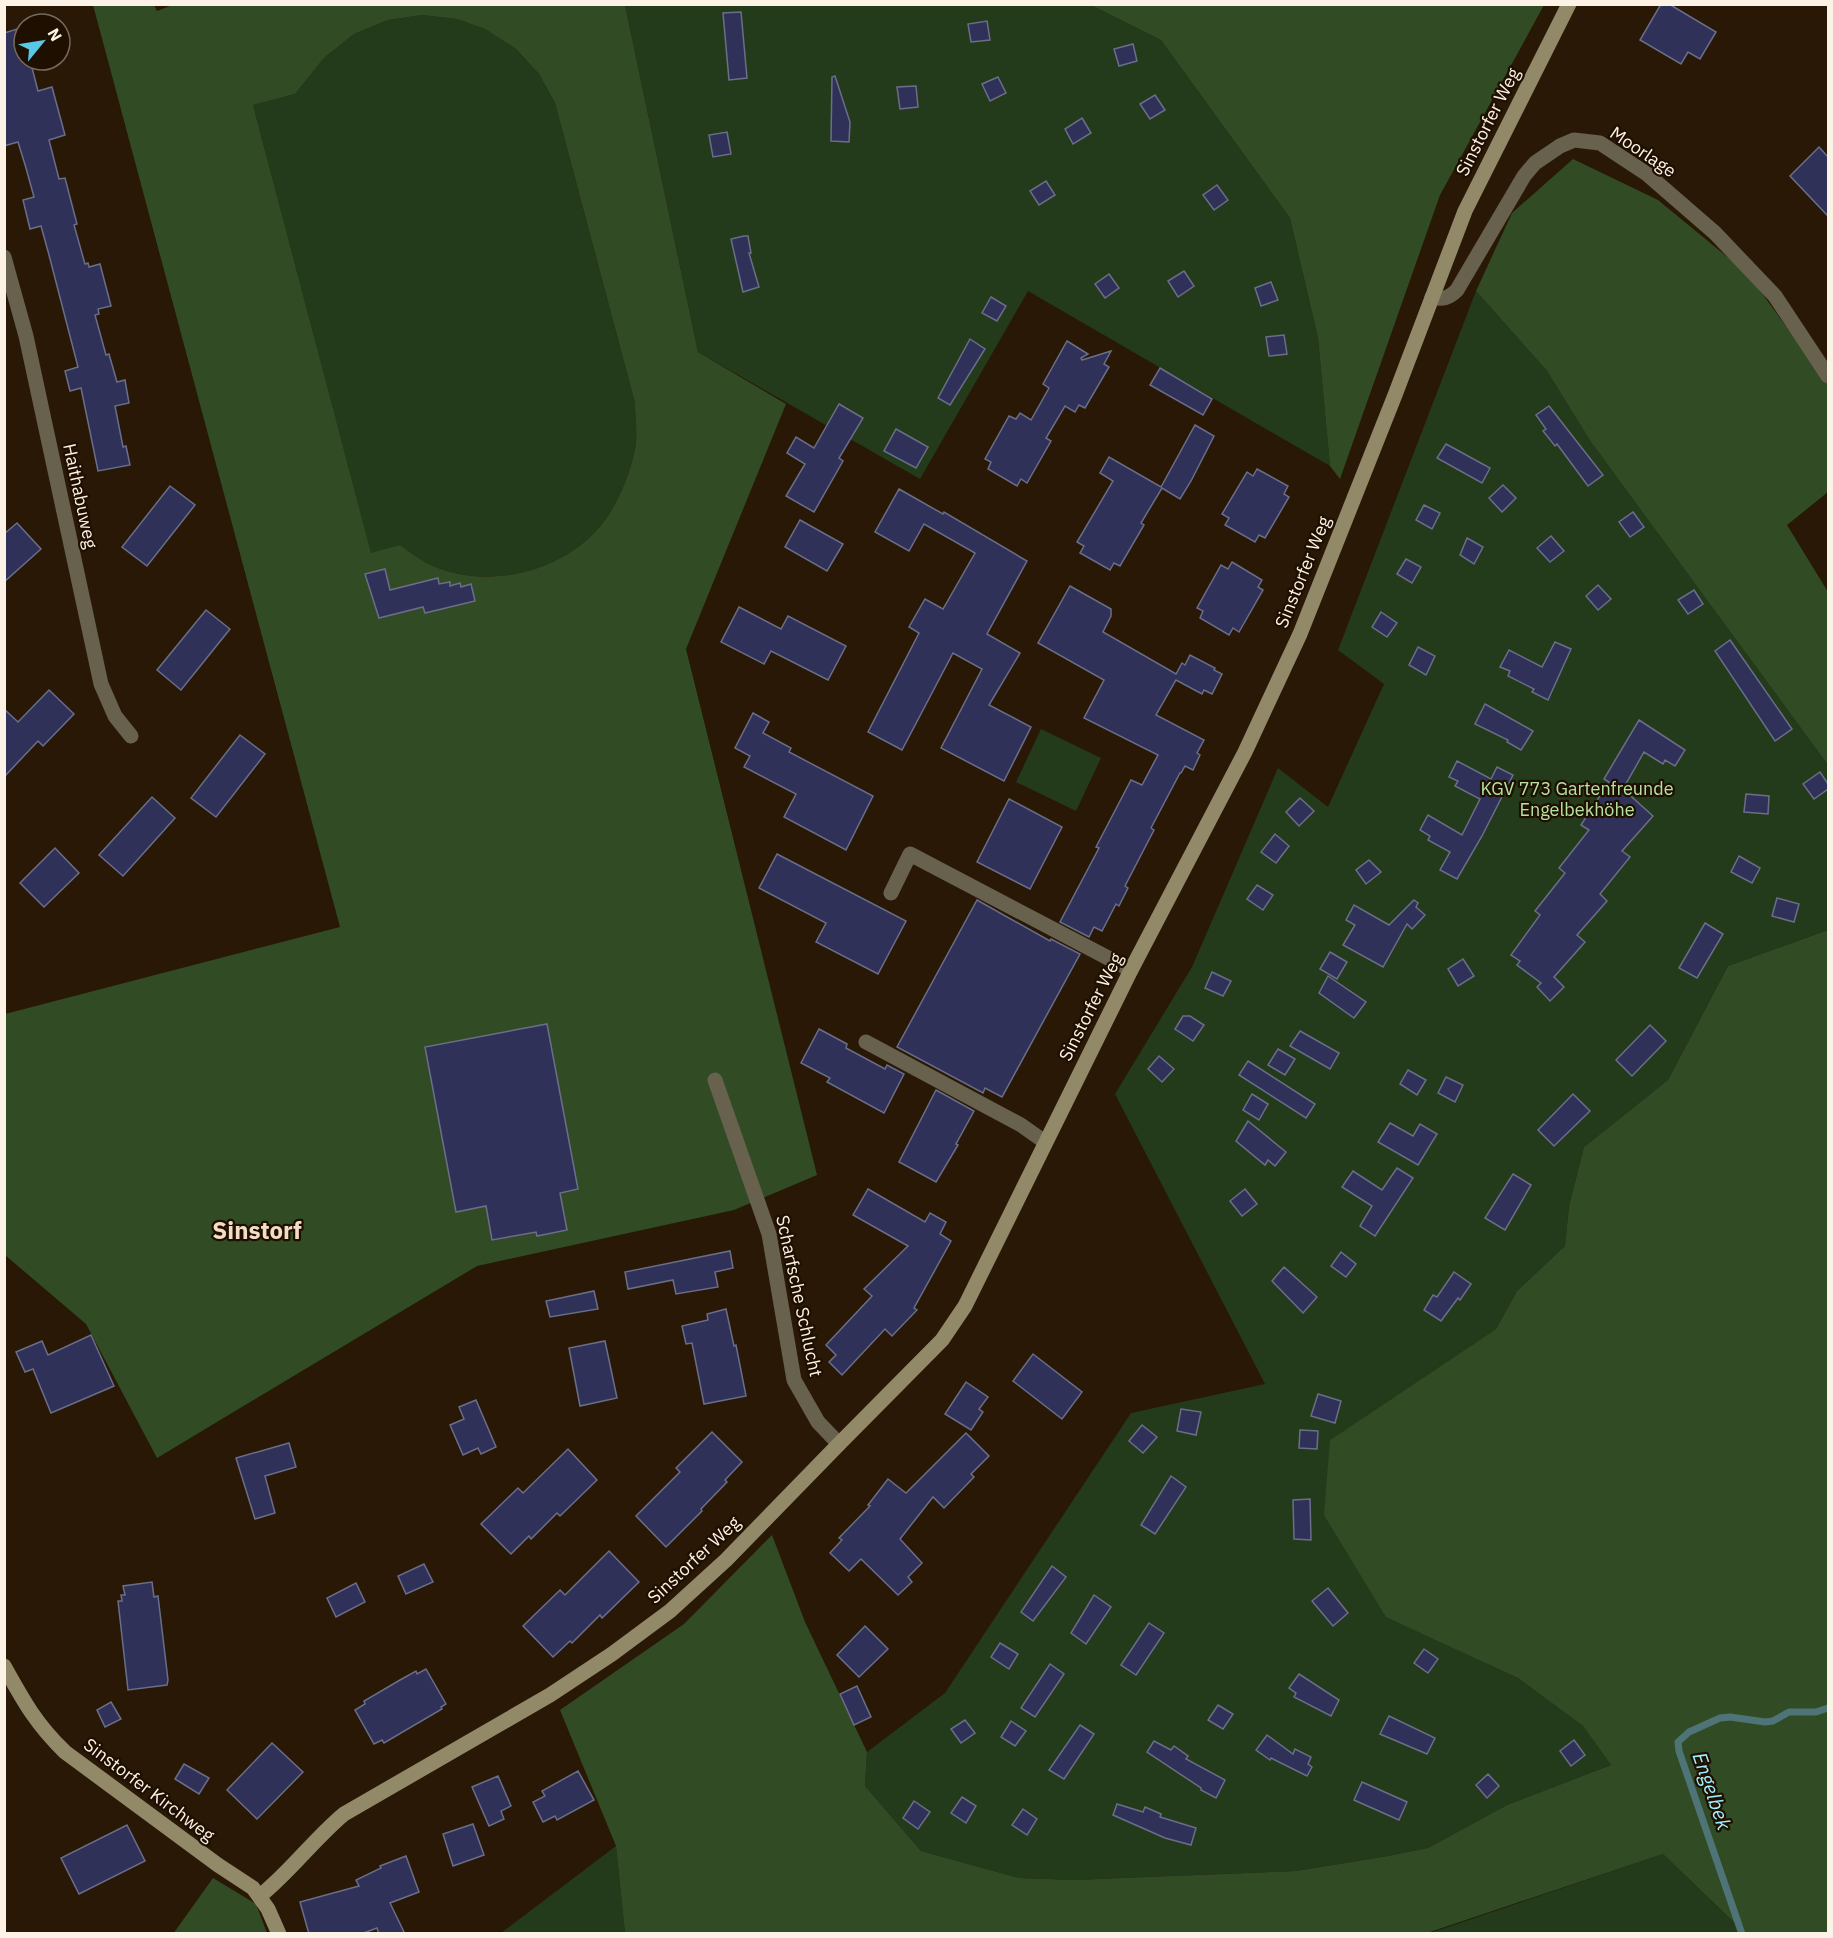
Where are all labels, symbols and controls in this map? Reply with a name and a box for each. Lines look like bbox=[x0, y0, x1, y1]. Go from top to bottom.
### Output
north arrow bbox=[12, 12, 72, 72]
text: N bbox=[43, 24, 67, 45]
street label: Sinstorfer Weg bbox=[1450, 63, 1525, 180]
street label: Moorlage bbox=[1606, 121, 1681, 182]
street label: Haithabuweg bbox=[58, 441, 103, 551]
street label: Sinstorfer Weg bbox=[1270, 512, 1336, 631]
park label: KGV 773 Gartenfreunde Engelbekhöhe bbox=[1480, 777, 1674, 821]
street label: Sinstorfer Weg bbox=[1053, 948, 1128, 1065]
street label: Scharfsche Schlucht bbox=[771, 1213, 828, 1379]
district label: Sinstorf bbox=[212, 1214, 302, 1246]
street label: Sinstorfer Weg bbox=[642, 1510, 745, 1608]
street label: Sinstorfer Kirchweg bbox=[79, 1733, 220, 1847]
water label: Engelbek bbox=[1687, 1748, 1739, 1834]

